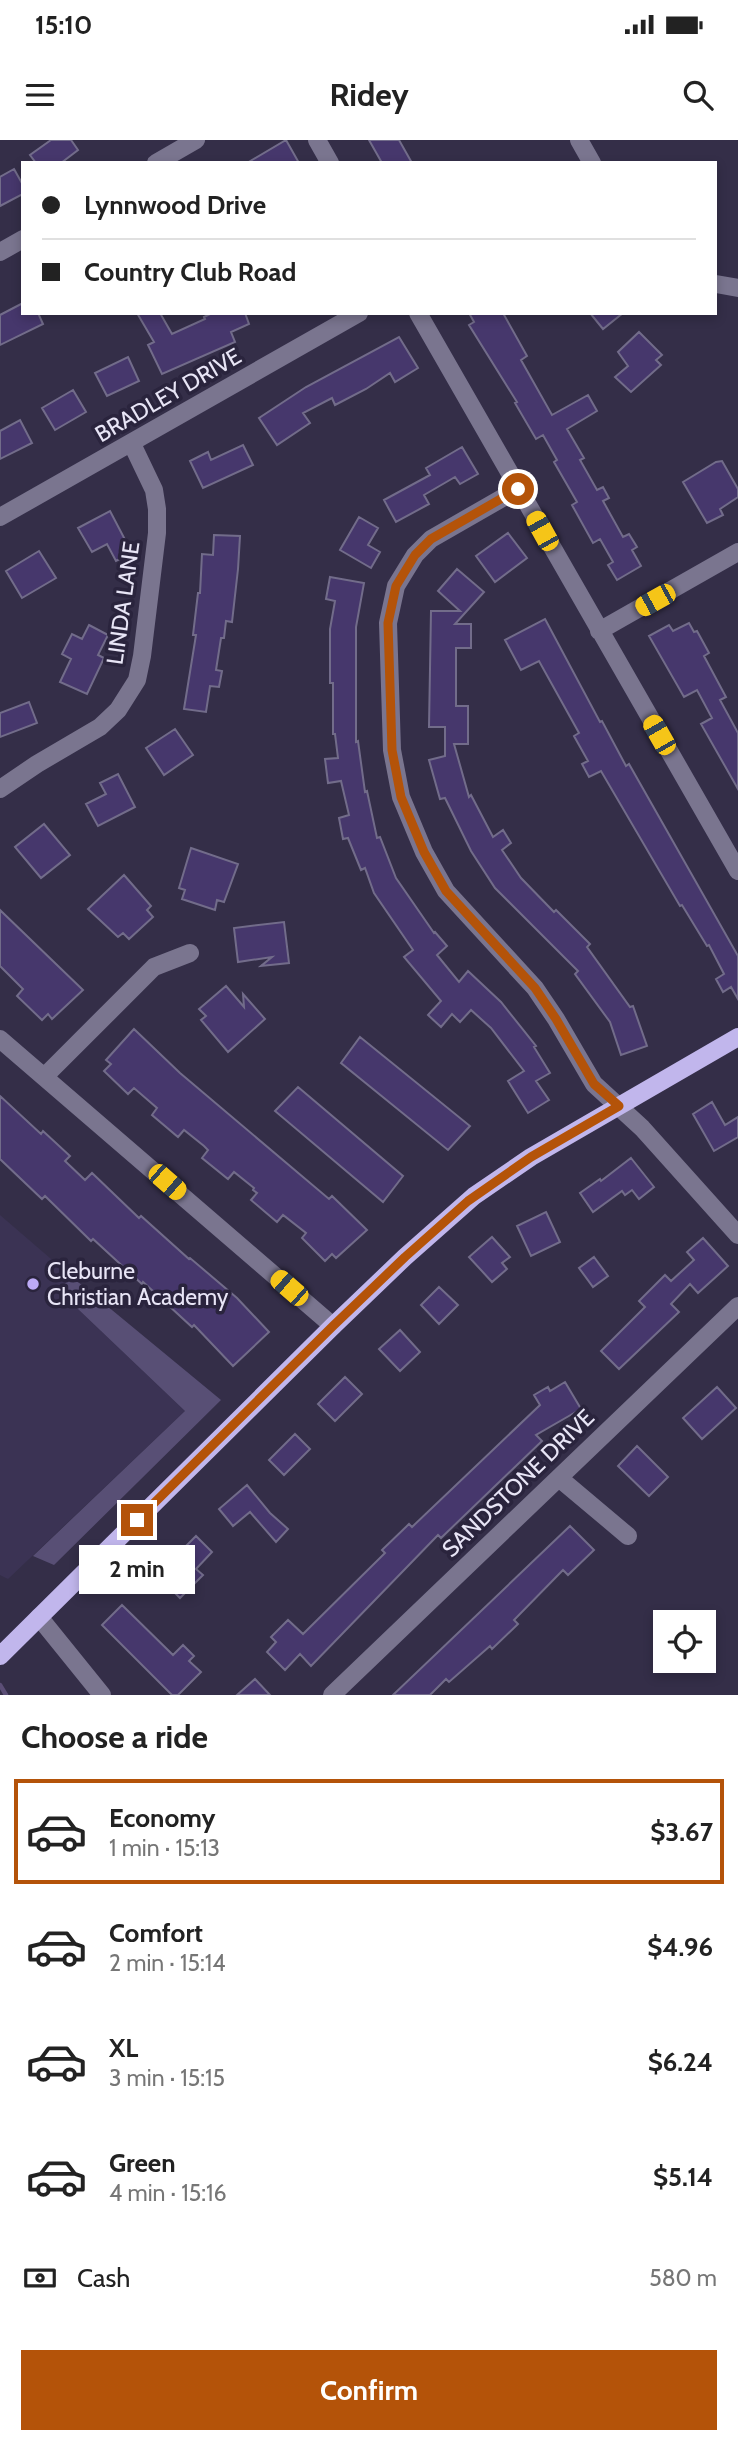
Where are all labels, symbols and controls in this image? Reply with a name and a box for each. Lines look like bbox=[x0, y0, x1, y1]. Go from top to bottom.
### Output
text: 15:10 bbox=[35, 9, 92, 41]
text: Ridey bbox=[329, 75, 409, 114]
icon: menu bbox=[21, 76, 59, 114]
icon: search bbox=[679, 76, 717, 114]
text: Lynnwood Drive bbox=[84, 189, 266, 221]
text: Country Club Road bbox=[84, 256, 296, 288]
street label: BRADLEY DRIVE bbox=[90, 342, 246, 448]
route start bbox=[502, 473, 534, 505]
car bbox=[523, 508, 562, 554]
street label: LINDA LANE bbox=[101, 540, 145, 666]
car bbox=[632, 581, 679, 619]
car bbox=[640, 712, 679, 758]
car bbox=[145, 1160, 190, 1204]
place label: Cleburne Christian Academy bbox=[47, 1257, 229, 1311]
car bbox=[267, 1266, 312, 1310]
marker: Cleburne Christian Academy bbox=[25, 1276, 41, 1292]
street label: SANDSTONE DRIVE bbox=[436, 1403, 600, 1563]
route end bbox=[121, 1504, 153, 1536]
callout: 2 min bbox=[79, 1544, 195, 1594]
text: 2 min bbox=[109, 1555, 165, 1583]
map controls bbox=[653, 1610, 716, 1673]
button: locate bbox=[653, 1610, 716, 1673]
text: Choose a ride bbox=[21, 1717, 208, 1756]
icon: car bbox=[25, 1800, 88, 1863]
text: Economy bbox=[109, 1802, 215, 1834]
text: $3.67 bbox=[650, 1816, 713, 1848]
text: 1 min · 15:13 bbox=[109, 1834, 220, 1862]
icon: car bbox=[25, 1915, 88, 1978]
text: Comfort bbox=[109, 1917, 203, 1949]
text: $4.96 bbox=[647, 1931, 713, 1963]
text: 2 min · 15:14 bbox=[109, 1949, 225, 1977]
icon: car bbox=[25, 2030, 88, 2093]
text: XL bbox=[109, 2032, 138, 2064]
text: $6.24 bbox=[648, 2046, 713, 2078]
text: 3 min · 15:15 bbox=[109, 2064, 225, 2092]
icon: car bbox=[25, 2145, 88, 2208]
text: Green bbox=[109, 2147, 176, 2179]
text: $5.14 bbox=[653, 2161, 713, 2193]
text: 4 min · 15:16 bbox=[109, 2179, 226, 2207]
icon: cash bbox=[21, 2259, 59, 2297]
text: Cash bbox=[77, 2262, 130, 2294]
text: 580 m bbox=[649, 2264, 717, 2292]
button: Confirm bbox=[21, 2350, 717, 2430]

